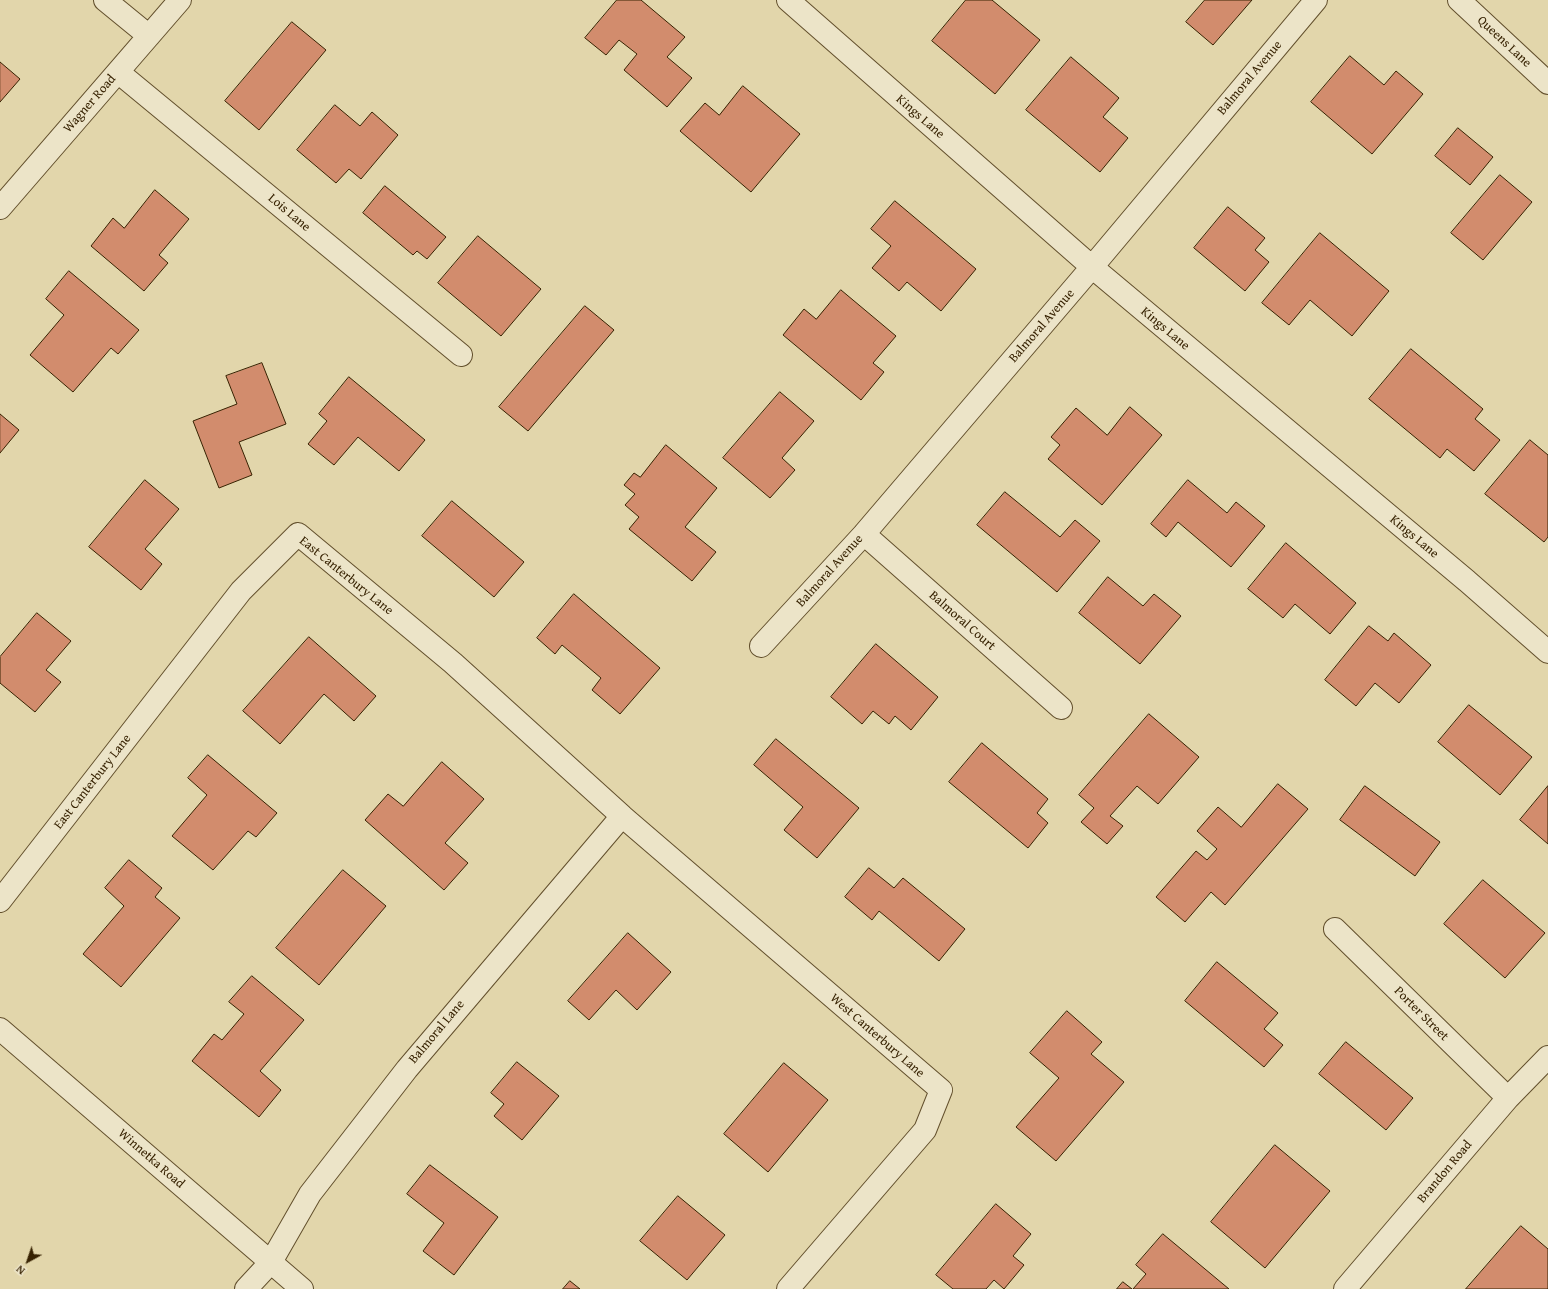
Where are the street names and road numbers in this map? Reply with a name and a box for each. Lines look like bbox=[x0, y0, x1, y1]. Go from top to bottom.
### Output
street label: Queens Lane bbox=[1474, 13, 1534, 71]
street label: Balmoral Avenue bbox=[1214, 38, 1286, 118]
street label: Wagner Road bbox=[61, 72, 119, 136]
street label: Kings Lane bbox=[893, 92, 947, 142]
street label: Lois Lane bbox=[265, 191, 313, 235]
street label: Balmoral Avenue bbox=[1006, 286, 1078, 366]
street label: Kings Lane bbox=[1137, 304, 1193, 354]
street label: Kings Lane bbox=[1386, 512, 1442, 562]
street label: Balmoral Avenue bbox=[793, 532, 867, 610]
street label: East Canterbury Lane bbox=[296, 533, 396, 619]
street label: Balmoral Court bbox=[926, 588, 998, 654]
street label: East Canterbury Lane bbox=[51, 731, 135, 833]
street label: Porter Street bbox=[1390, 983, 1452, 1045]
street label: West Canterbury Lane bbox=[827, 991, 927, 1081]
street label: Balmoral Lane bbox=[406, 997, 468, 1067]
street label: Winnetka Road bbox=[115, 1126, 187, 1192]
street label: Brandon Road bbox=[1414, 1138, 1476, 1206]

